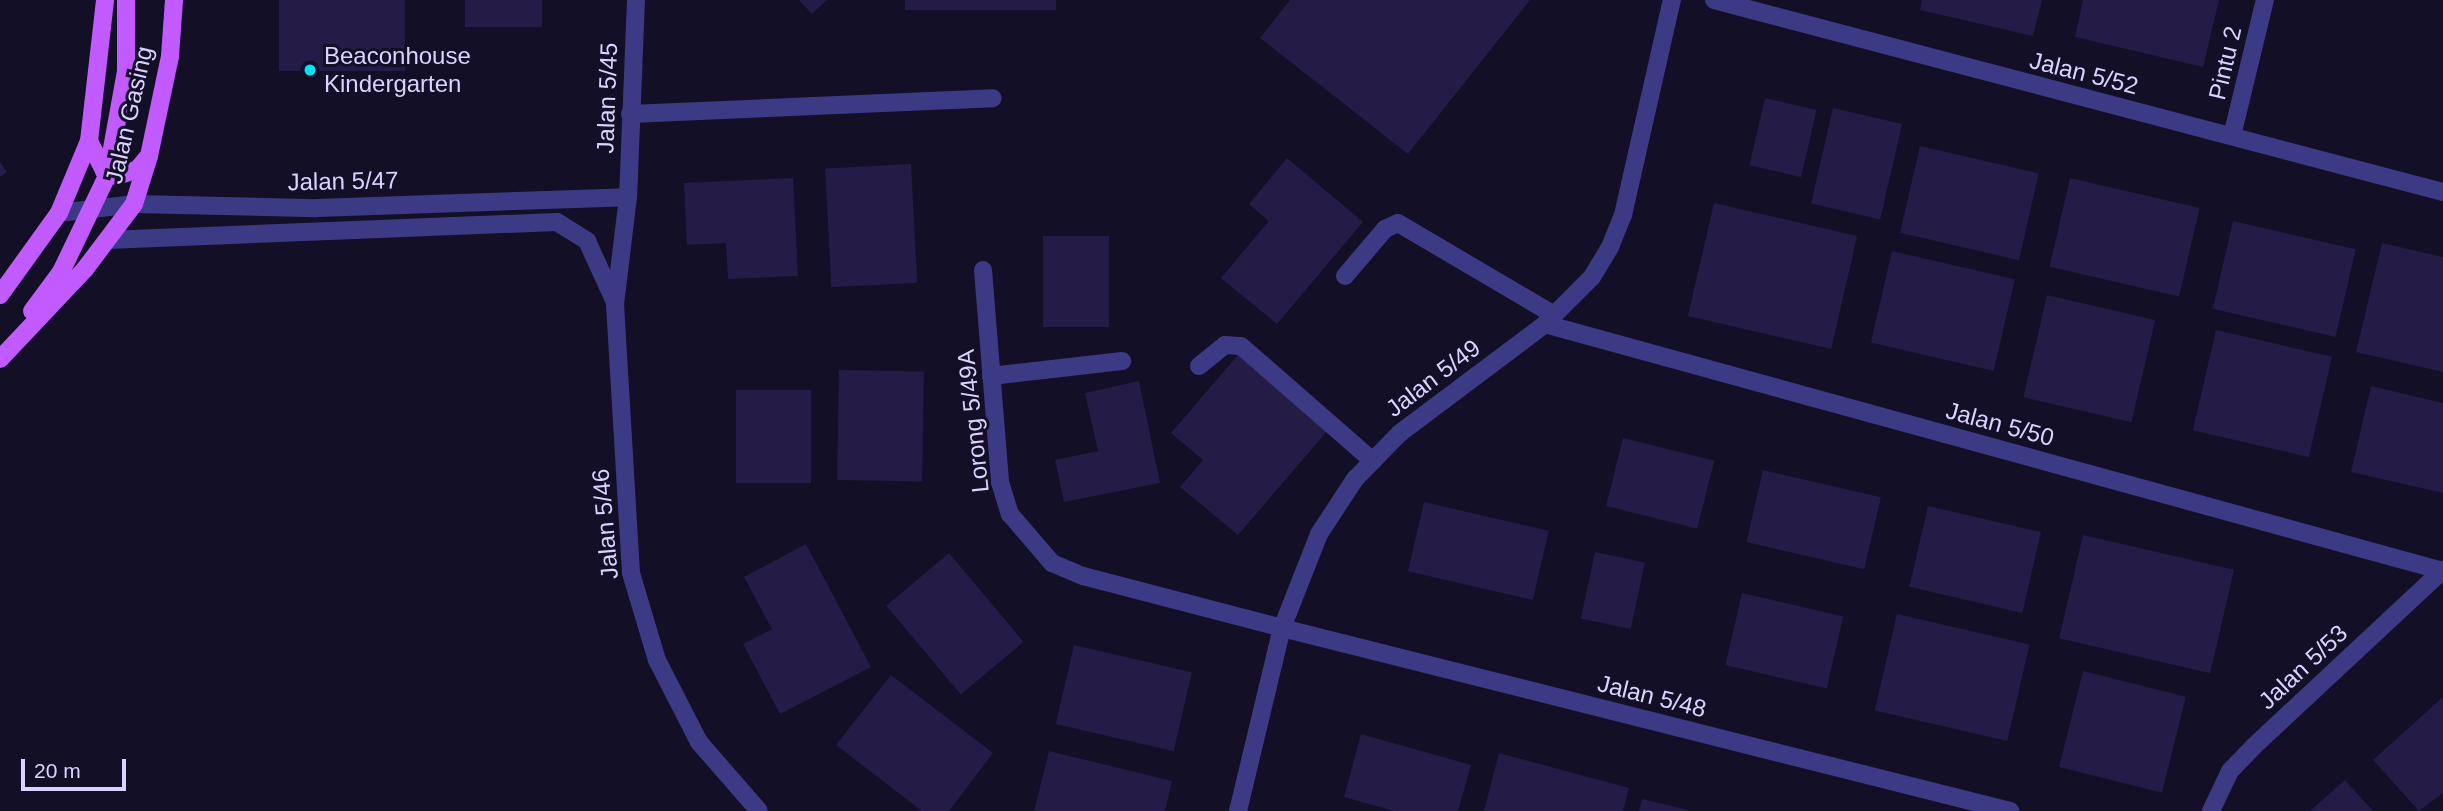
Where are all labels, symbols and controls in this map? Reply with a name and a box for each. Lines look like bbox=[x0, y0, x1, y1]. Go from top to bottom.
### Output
street label: Pintu 2 bbox=[2203, 23, 2247, 103]
place label: Beaconhouse Kindergarten bbox=[324, 42, 471, 98]
street label: Jalan 5/45 bbox=[591, 42, 623, 154]
street label: Jalan Gasing bbox=[99, 44, 159, 186]
street label: Jalan 5/52 bbox=[2027, 46, 2141, 100]
marker: Beaconhouse Kindergarten bbox=[302, 62, 318, 78]
street label: Jalan 5/47 bbox=[287, 166, 399, 196]
street label: Jalan 5/49 bbox=[1380, 333, 1486, 423]
street label: Lorong 5/49A bbox=[951, 348, 995, 494]
street label: Jalan 5/50 bbox=[1943, 396, 2057, 452]
street label: Jalan 5/46 bbox=[586, 468, 624, 580]
street label: Jalan 5/53 bbox=[2253, 619, 2353, 715]
street label: Jalan 5/48 bbox=[1595, 669, 1709, 723]
scale bar bbox=[24, 744, 130, 788]
text: 20 m bbox=[34, 759, 81, 782]

